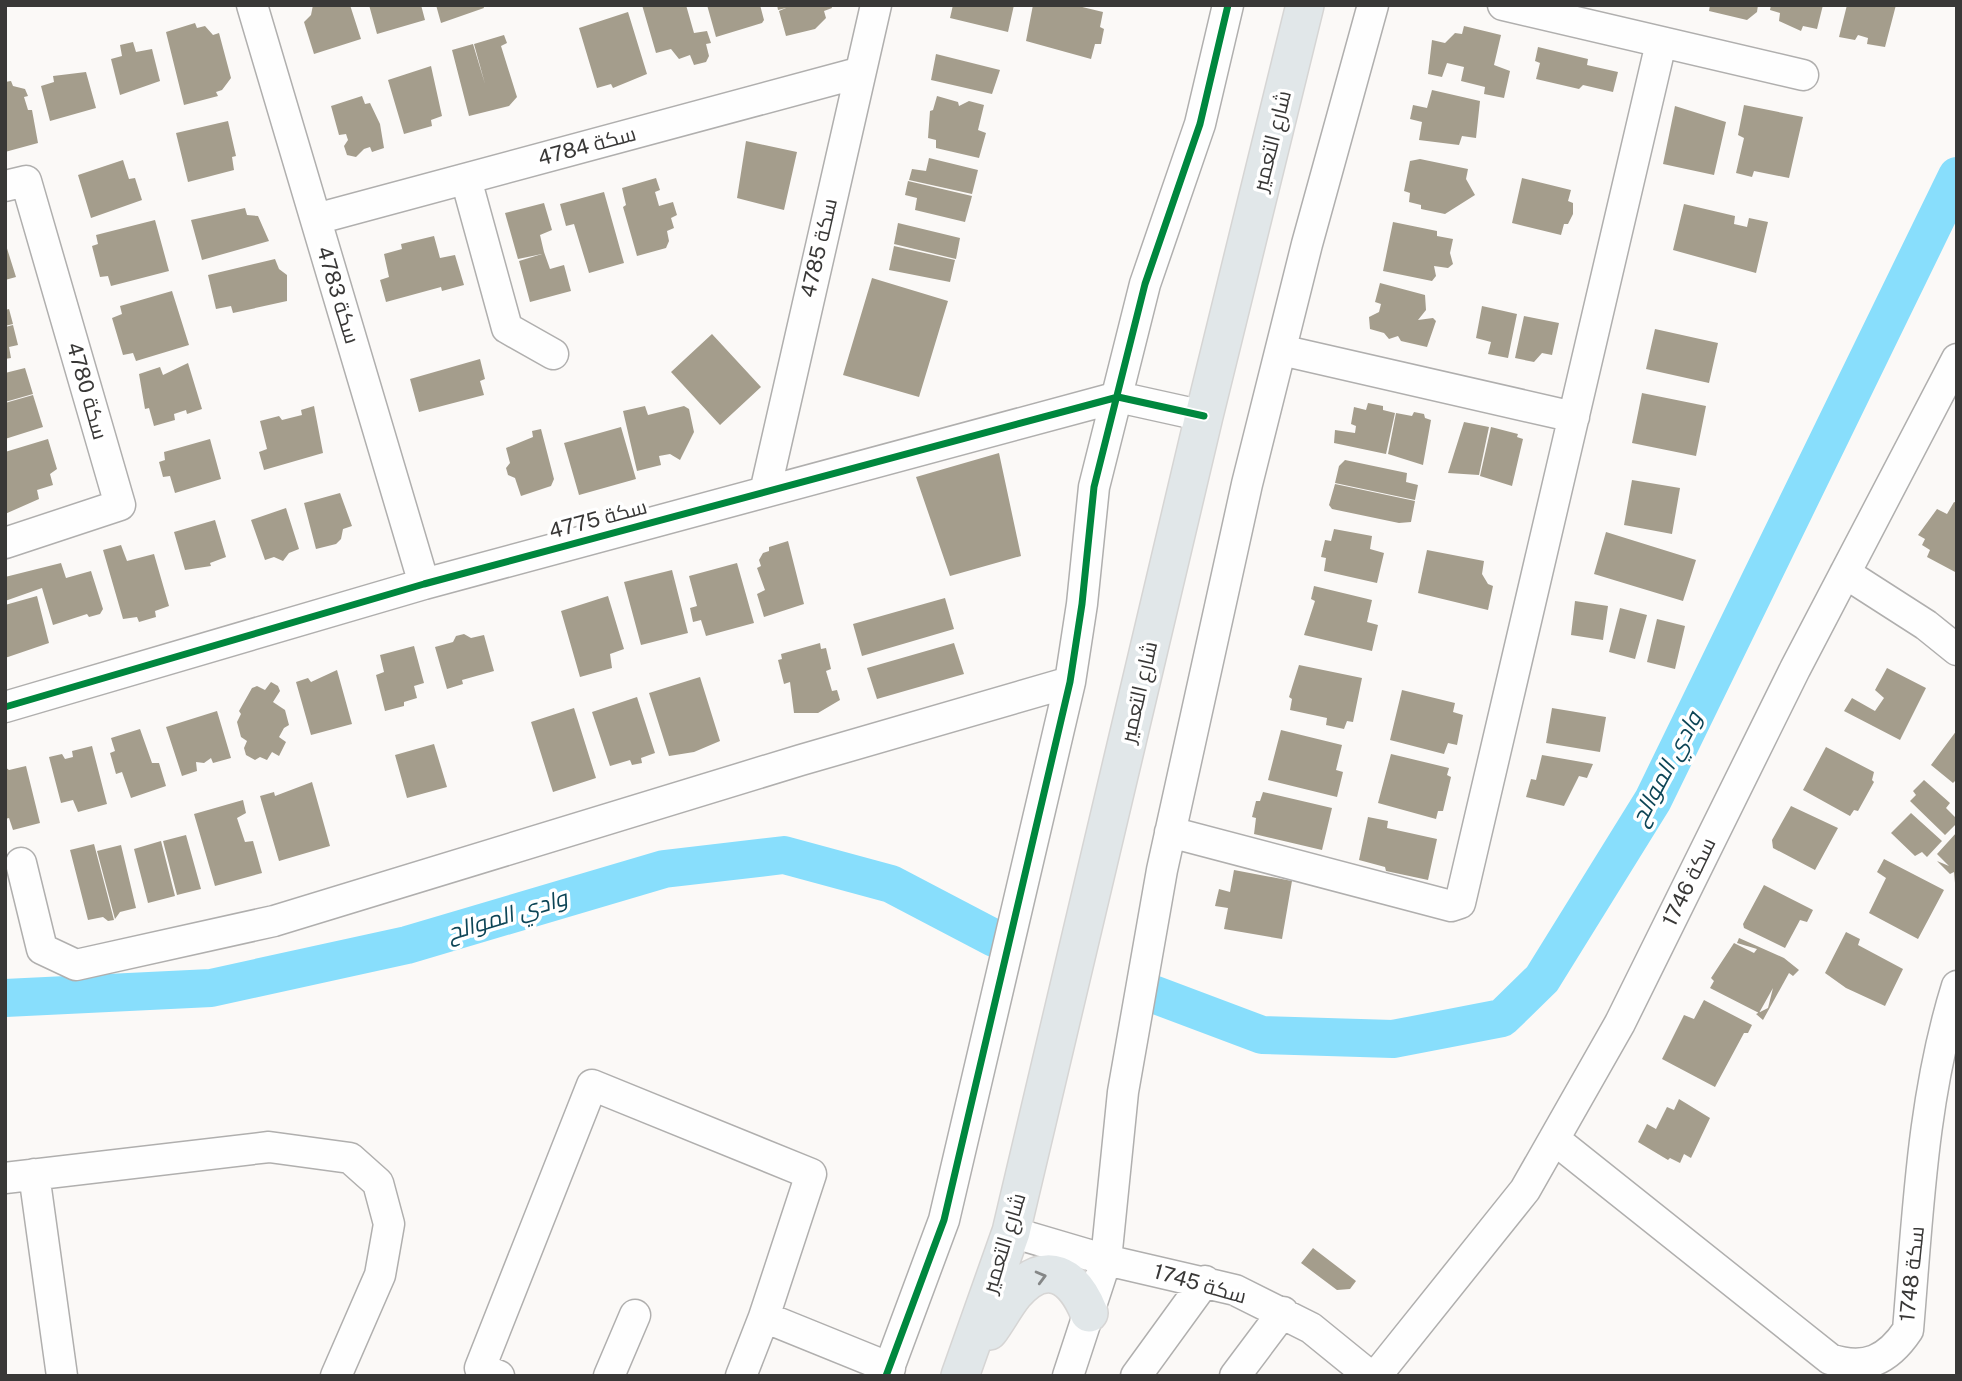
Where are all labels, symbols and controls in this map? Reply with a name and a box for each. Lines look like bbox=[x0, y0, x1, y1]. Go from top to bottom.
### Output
street label: شارع التعمير bbox=[1247, 88, 1298, 196]
street label: سكة 4784 bbox=[535, 120, 639, 171]
street label: سكة 4785 bbox=[795, 196, 842, 300]
street label: سكة 4783 bbox=[312, 243, 365, 347]
street label: سكة 4780 bbox=[62, 339, 113, 442]
street label: سكة 4775 bbox=[546, 493, 650, 544]
street label: شارع التعمير bbox=[1114, 639, 1164, 746]
water label: وادي الموالح bbox=[1624, 705, 1712, 832]
street label: سكة 1746 bbox=[1656, 833, 1721, 930]
water label: وادي الموالح bbox=[443, 883, 573, 951]
street label: شارع التعمير bbox=[976, 1190, 1033, 1297]
street label: سكة 1748 bbox=[1894, 1225, 1929, 1323]
street label: سكة 1745 bbox=[1151, 1258, 1249, 1309]
one-way arrow bbox=[1035, 1271, 1047, 1285]

